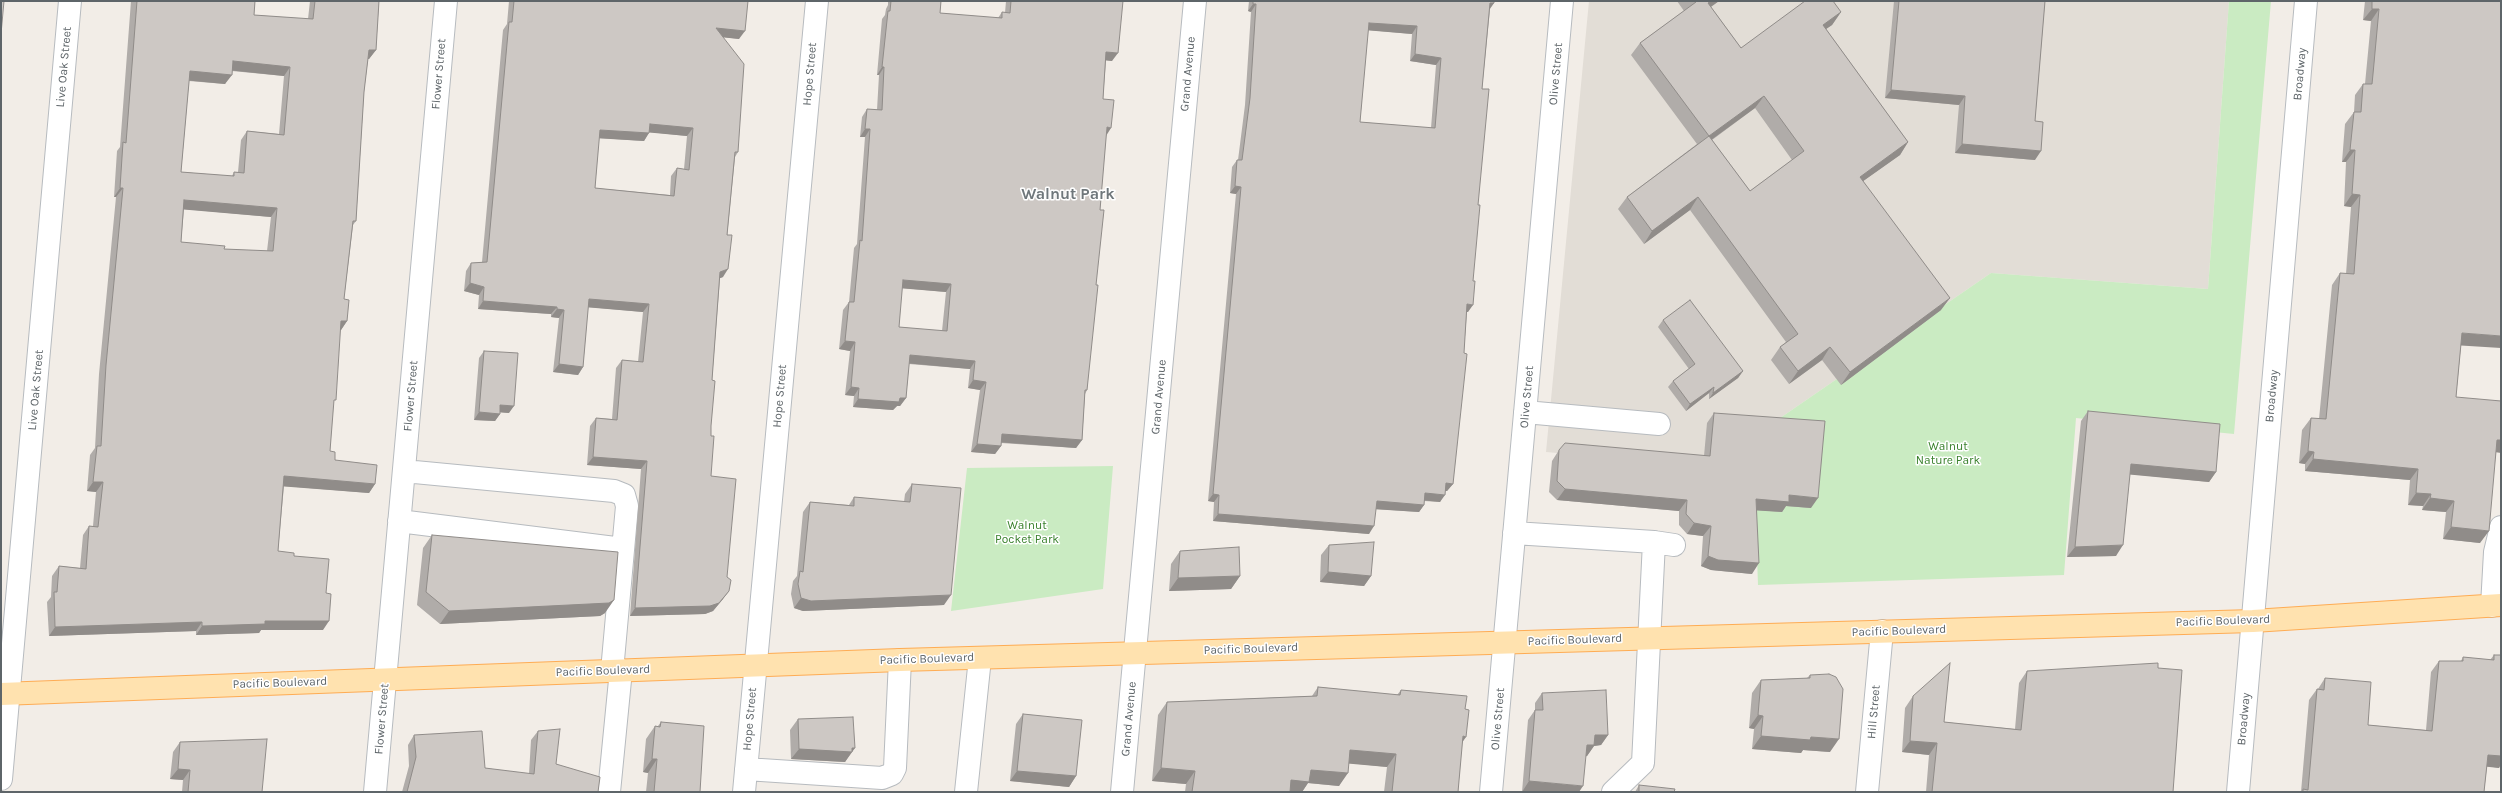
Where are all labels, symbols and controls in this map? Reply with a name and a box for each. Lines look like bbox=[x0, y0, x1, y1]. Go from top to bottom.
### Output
street label: Live Oak Street bbox=[53, 26, 75, 108]
street label: Grand Avenue bbox=[1178, 36, 1198, 112]
street label: Flower Street bbox=[429, 38, 449, 110]
street label: Hope Street bbox=[800, 42, 820, 106]
street label: Olive Street bbox=[1546, 42, 1566, 106]
street label: Broadway bbox=[2291, 47, 2309, 101]
district label: Walnut Park bbox=[1021, 184, 1115, 204]
street label: Live Oak Street bbox=[25, 349, 47, 431]
street label: Grand Avenue bbox=[1149, 359, 1169, 435]
street label: Flower Street bbox=[401, 360, 421, 432]
street label: Hope Street bbox=[770, 364, 790, 428]
street label: Olive Street bbox=[1517, 365, 1537, 429]
street label: Broadway bbox=[2263, 369, 2281, 423]
park label: Walnut Nature Park bbox=[1916, 440, 1980, 468]
park label: Walnut Pocket Park bbox=[995, 519, 1059, 547]
street label: Pacific Boulevard bbox=[2175, 612, 2271, 630]
street label: Pacific Boulevard bbox=[1851, 622, 1947, 640]
street label: Pacific Boulevard bbox=[1527, 631, 1623, 649]
street label: Pacific Boulevard bbox=[1203, 640, 1299, 658]
street label: Pacific Boulevard bbox=[879, 650, 975, 668]
street label: Pacific Boulevard bbox=[555, 662, 651, 680]
street label: Pacific Boulevard bbox=[232, 674, 328, 692]
street label: Grand Avenue bbox=[1119, 681, 1139, 757]
street label: Flower Street bbox=[372, 683, 392, 755]
street label: Hill Street bbox=[1864, 684, 1884, 740]
street label: Hope Street bbox=[740, 687, 760, 751]
street label: Olive Street bbox=[1488, 687, 1508, 751]
street label: Broadway bbox=[2235, 692, 2253, 746]

